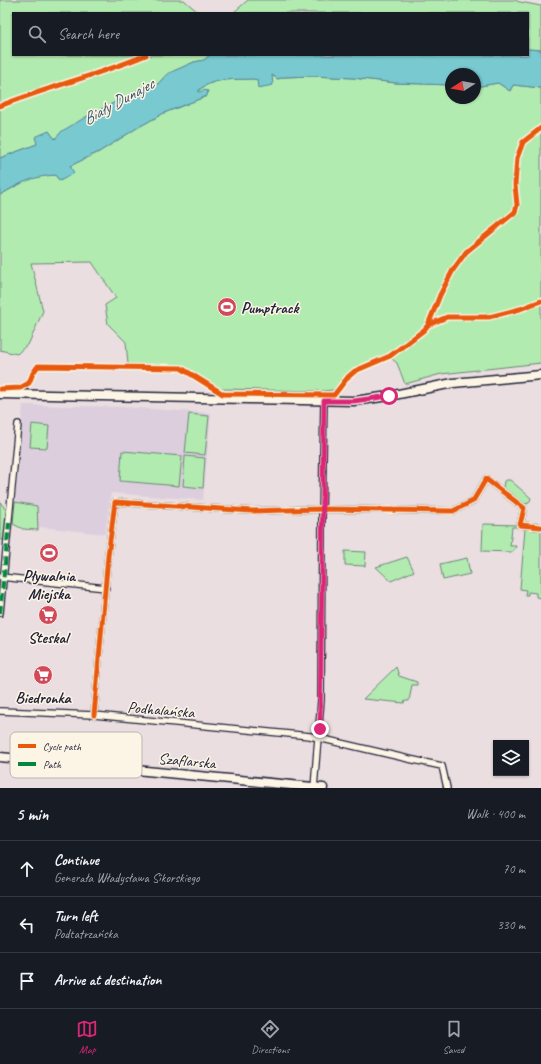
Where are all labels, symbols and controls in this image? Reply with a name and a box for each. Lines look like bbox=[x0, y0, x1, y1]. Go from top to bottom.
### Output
search box bbox=[12, 12, 529, 56]
icon: search bbox=[26, 23, 48, 45]
text: Search here bbox=[58, 25, 119, 44]
north arrow bbox=[445, 68, 481, 104]
water label: Biały Dunajec bbox=[79, 72, 159, 130]
sports icon: Pumptrack bbox=[216, 296, 238, 318]
place label: Pumptrack bbox=[241, 298, 300, 318]
route start bbox=[380, 387, 398, 405]
sports icon: Pływalnia Miejska bbox=[38, 542, 60, 564]
place label: Pływalnia Miejska bbox=[23, 566, 76, 604]
supermarket icon: Steskal bbox=[37, 604, 59, 626]
place label: Steskal bbox=[28, 628, 71, 648]
supermarket icon: Biedronka bbox=[32, 664, 54, 686]
place label: Biedronka bbox=[15, 688, 73, 708]
street label: Podhalańska bbox=[127, 697, 196, 723]
route end bbox=[311, 720, 329, 738]
legend bbox=[10, 732, 142, 778]
text: Cycle path bbox=[43, 739, 82, 753]
map controls bbox=[493, 740, 529, 776]
button: layers bbox=[493, 740, 529, 776]
street label: Szaflarska bbox=[157, 749, 218, 774]
text: Path bbox=[43, 757, 62, 771]
text: 5 min bbox=[16, 804, 48, 825]
text: Walk · 400 m bbox=[466, 806, 525, 822]
text: Continue bbox=[54, 851, 99, 870]
icon: ahead bbox=[16, 858, 38, 880]
text: 70 m bbox=[503, 861, 525, 877]
text: Generała Władysława Sikorskiego bbox=[54, 870, 200, 886]
text: Turn left bbox=[54, 907, 97, 926]
icon: left bbox=[16, 914, 38, 936]
text: 330 m bbox=[497, 917, 525, 933]
text: Podtatrzańska bbox=[54, 926, 118, 942]
icon: arrive bbox=[16, 970, 38, 992]
text: Arrive at destination bbox=[54, 971, 161, 990]
tab: Map bbox=[76, 1018, 98, 1056]
tab: Directions bbox=[251, 1018, 290, 1056]
tab: Saved bbox=[443, 1018, 465, 1056]

